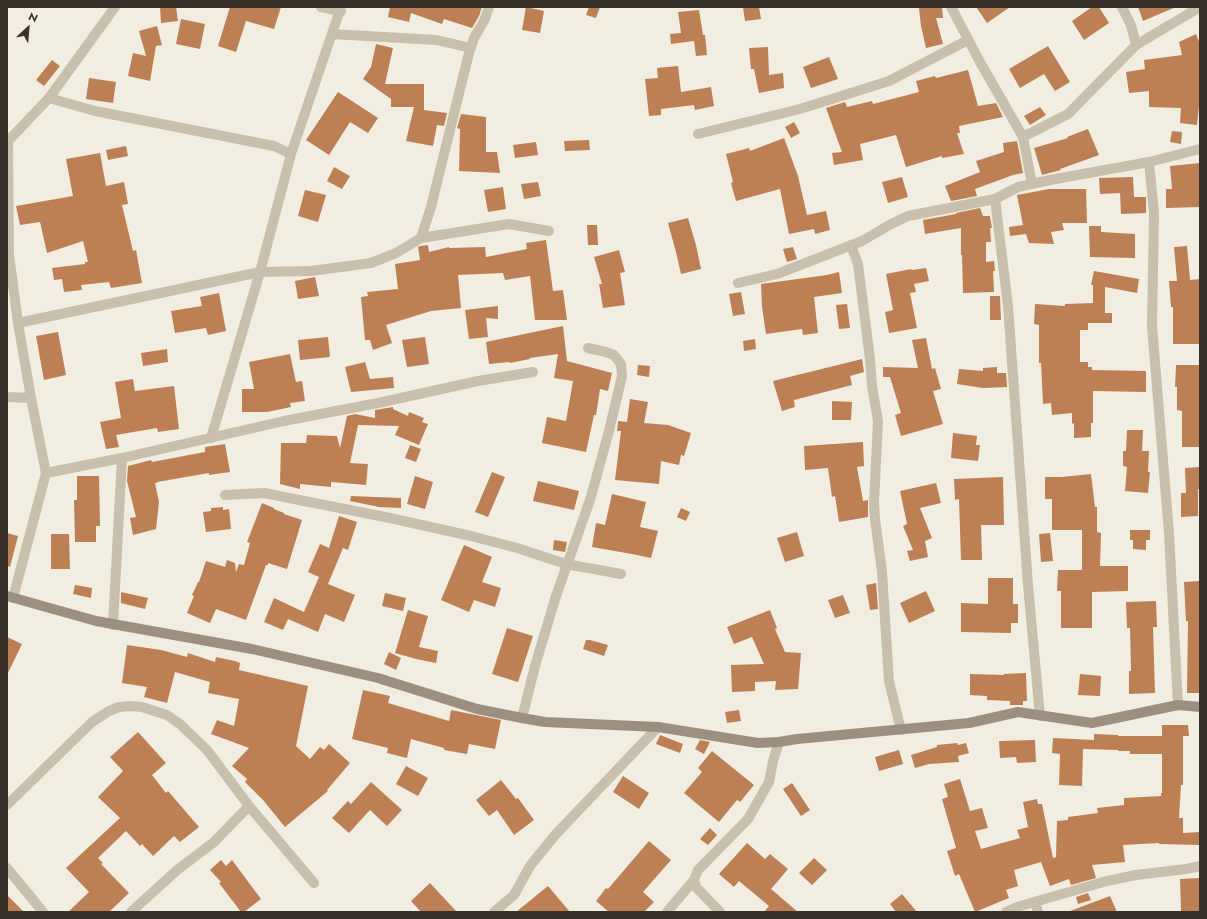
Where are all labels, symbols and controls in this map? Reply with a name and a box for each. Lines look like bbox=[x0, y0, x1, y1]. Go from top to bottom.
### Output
north arrow bbox=[8, 8, 48, 48]
text: N bbox=[26, 8, 41, 26]

